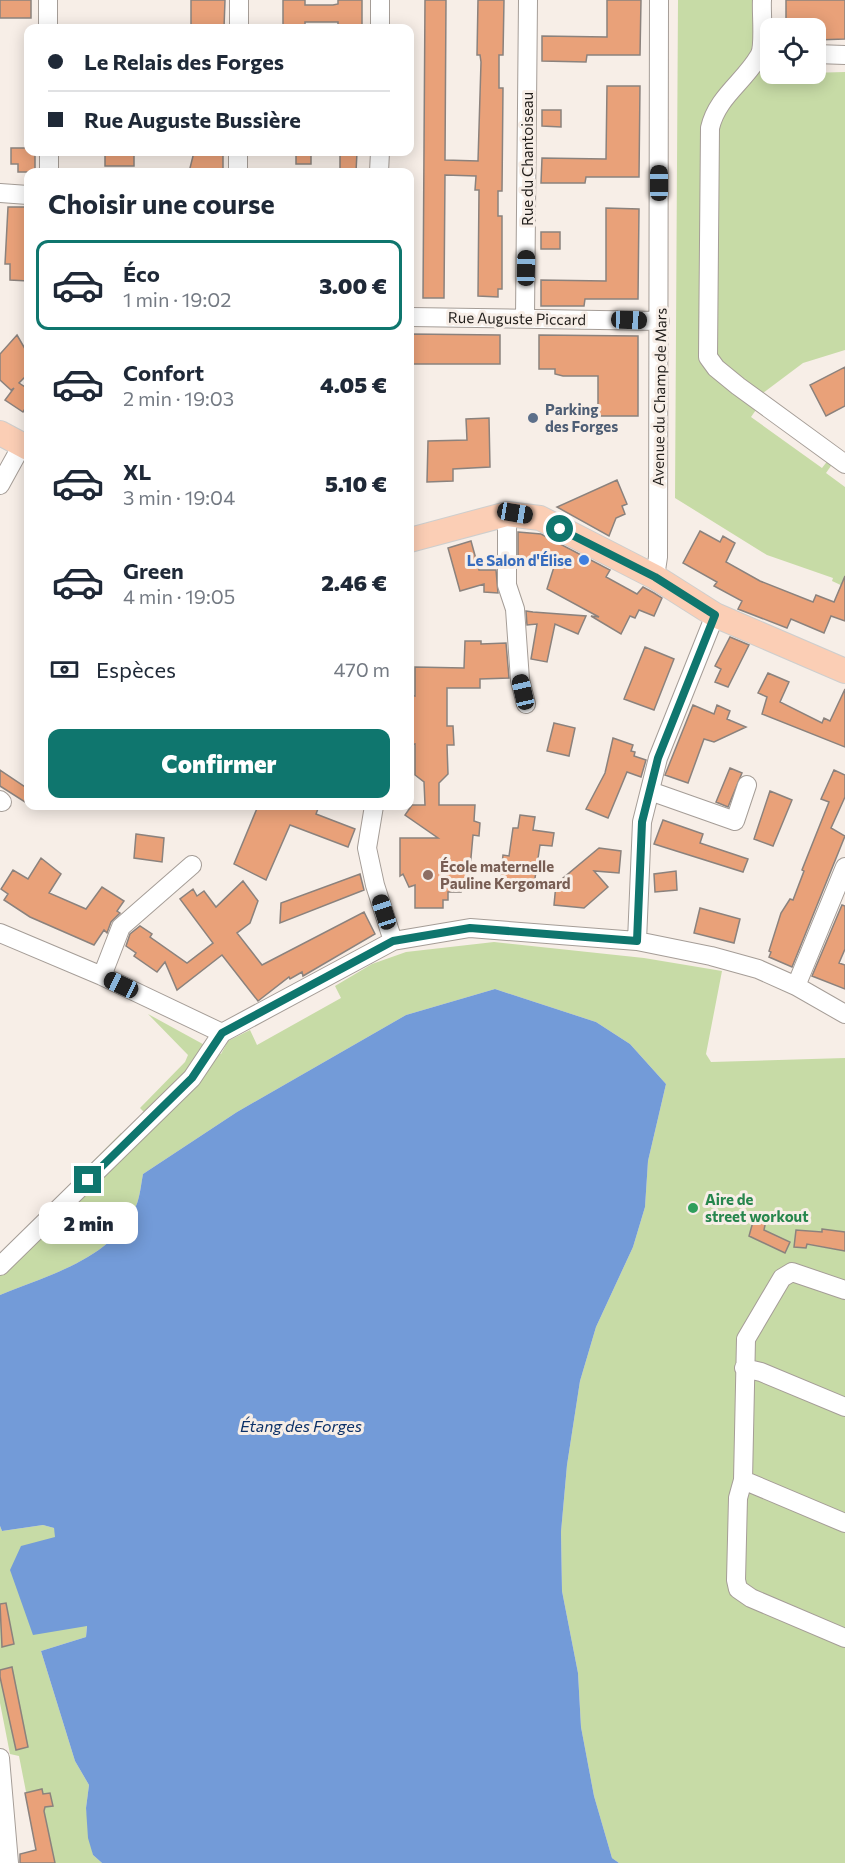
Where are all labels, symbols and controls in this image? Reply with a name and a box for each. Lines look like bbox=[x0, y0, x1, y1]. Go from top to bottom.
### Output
map controls bbox=[760, 18, 826, 84]
button: locate bbox=[760, 18, 826, 84]
text: Le Relais des Forges bbox=[84, 48, 284, 75]
street label: Rue du Chantoiseau bbox=[518, 92, 536, 226]
text: Rue Auguste Bussière bbox=[84, 106, 301, 133]
car bbox=[650, 165, 668, 201]
text: Choisir une course bbox=[48, 187, 275, 220]
car bbox=[517, 250, 535, 286]
icon: car bbox=[51, 258, 105, 312]
text: Éco bbox=[123, 260, 160, 287]
text: 3.00 € bbox=[319, 272, 387, 299]
text: 1 min · 19:02 bbox=[123, 287, 231, 311]
street label: Avenue du Champ de Mars bbox=[648, 307, 670, 486]
street label: Rue Auguste Piccard bbox=[448, 308, 586, 328]
car bbox=[611, 310, 647, 330]
icon: car bbox=[51, 357, 105, 411]
text: Confort bbox=[123, 359, 204, 386]
text: 4.05 € bbox=[320, 371, 387, 398]
text: 2 min · 19:03 bbox=[123, 386, 234, 410]
place label: Parking des Forges bbox=[545, 400, 618, 435]
marker: Parking des Forges bbox=[526, 411, 540, 425]
icon: car bbox=[51, 456, 105, 510]
text: XL bbox=[123, 458, 151, 485]
text: 5.10 € bbox=[325, 470, 387, 497]
text: 3 min · 19:04 bbox=[123, 485, 235, 509]
car bbox=[496, 501, 534, 525]
route start bbox=[546, 515, 573, 542]
place label: Le Salon d'Élise bbox=[467, 551, 572, 569]
marker: Le Salon d'Élise bbox=[577, 553, 591, 567]
icon: car bbox=[51, 555, 105, 609]
text: Green bbox=[123, 557, 184, 584]
text: 2.46 € bbox=[321, 569, 387, 596]
text: 4 min · 19:05 bbox=[123, 584, 235, 608]
icon: cash bbox=[48, 653, 81, 686]
text: Espèces bbox=[96, 656, 176, 683]
text: 470 m bbox=[334, 657, 390, 681]
car bbox=[510, 672, 536, 712]
button: Confirmer bbox=[48, 729, 390, 798]
place label: École maternelle Pauline Kergomard bbox=[440, 857, 571, 892]
marker: École maternelle Pauline Kergomard bbox=[421, 868, 435, 882]
car bbox=[370, 892, 398, 932]
car bbox=[101, 969, 141, 1001]
route end bbox=[74, 1166, 101, 1193]
place label: Aire de street workout bbox=[705, 1190, 809, 1225]
callout: 2 min bbox=[38, 1201, 138, 1243]
marker: Aire de street workout bbox=[686, 1201, 700, 1215]
text: 2 min bbox=[63, 1211, 114, 1235]
water label: Étang des Forges bbox=[240, 1416, 362, 1435]

